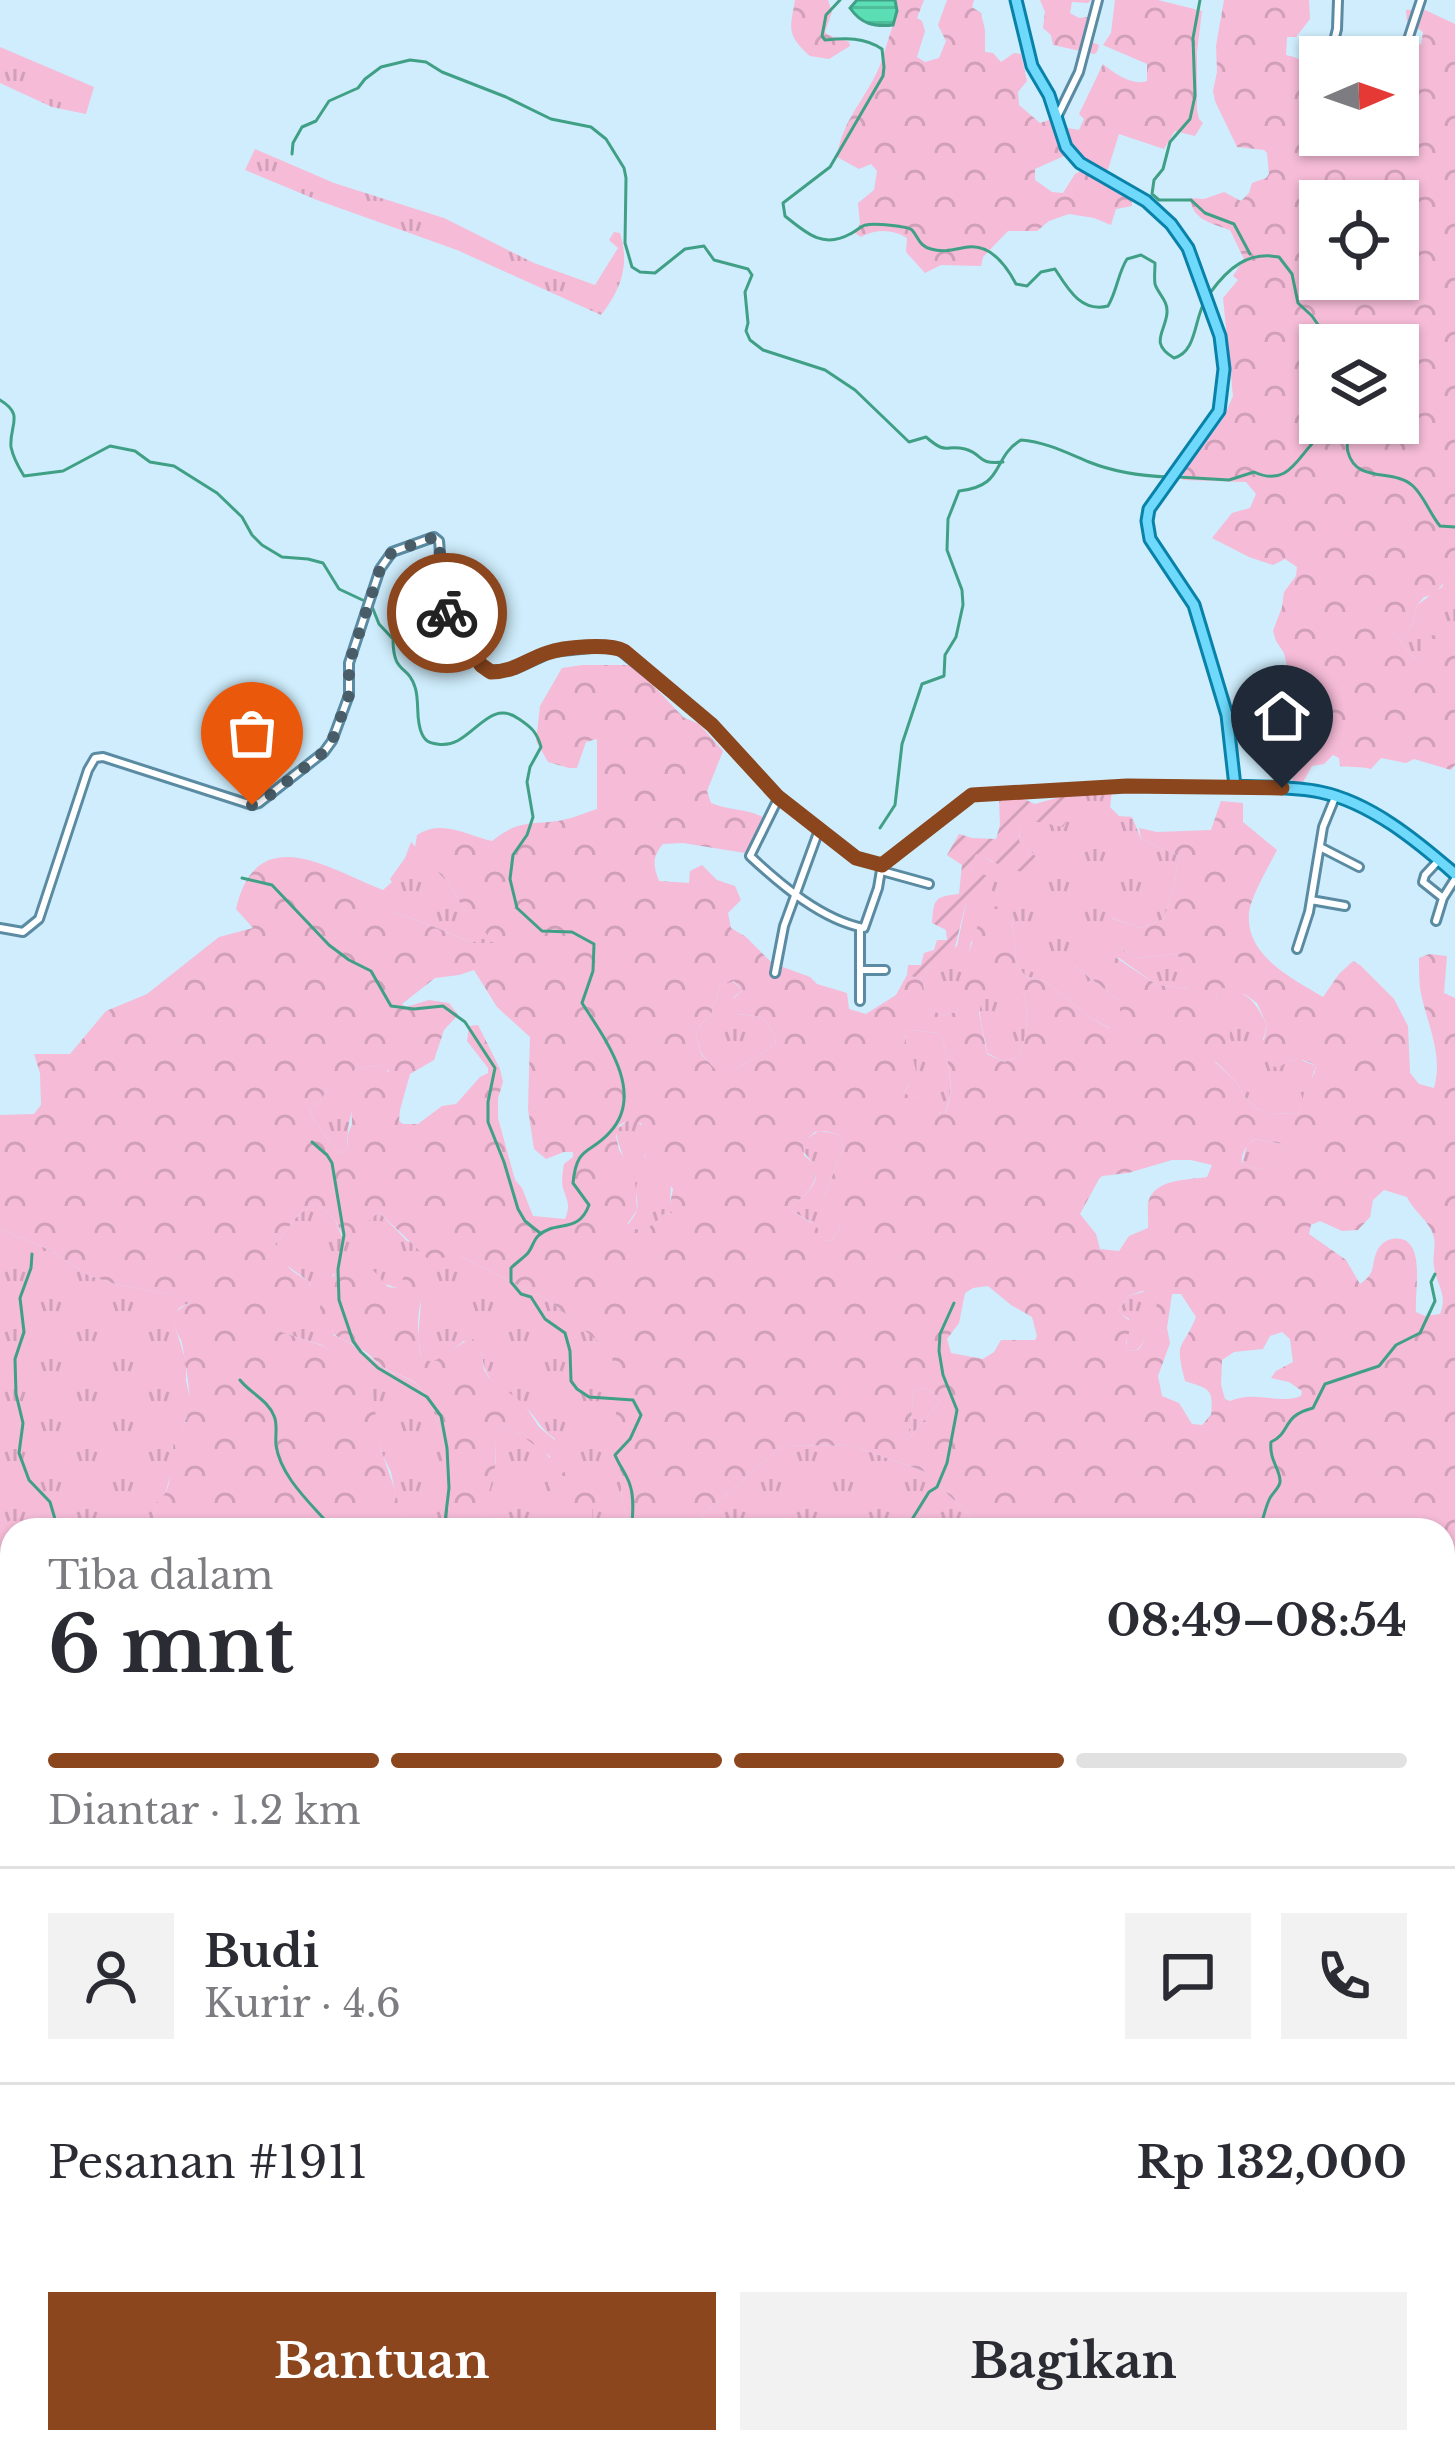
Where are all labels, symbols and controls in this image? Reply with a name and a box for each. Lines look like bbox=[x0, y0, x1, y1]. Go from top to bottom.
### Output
north arrow bbox=[1299, 36, 1419, 156]
map controls bbox=[1299, 36, 1419, 444]
button: locate bbox=[1299, 180, 1419, 300]
button: layers bbox=[1299, 324, 1419, 444]
courier bbox=[387, 553, 507, 673]
icon: bike bbox=[414, 580, 480, 646]
pin bbox=[1231, 665, 1333, 788]
pin bbox=[201, 682, 303, 805]
icon: home bbox=[1249, 683, 1315, 749]
icon: bag bbox=[219, 700, 285, 766]
text: Tiba dalam bbox=[48, 1551, 273, 1600]
text: 08:49–08:54 bbox=[1107, 1592, 1407, 1648]
text: 6 mnt bbox=[48, 1596, 294, 1693]
text: Diantar · 1.2 km bbox=[48, 1786, 361, 1835]
button: person bbox=[48, 1913, 174, 2039]
button: chat bbox=[1125, 1913, 1251, 2039]
button: phone bbox=[1281, 1913, 1407, 2039]
text: Budi bbox=[204, 1923, 319, 1979]
text: Kurir · 4.6 bbox=[204, 1979, 401, 2028]
text: Pesanan #1911 bbox=[48, 2134, 368, 2190]
text: Rp 132,000 bbox=[1137, 2134, 1407, 2190]
button: Bantuan bbox=[48, 2292, 716, 2430]
button: Bagikan bbox=[740, 2292, 1407, 2430]

